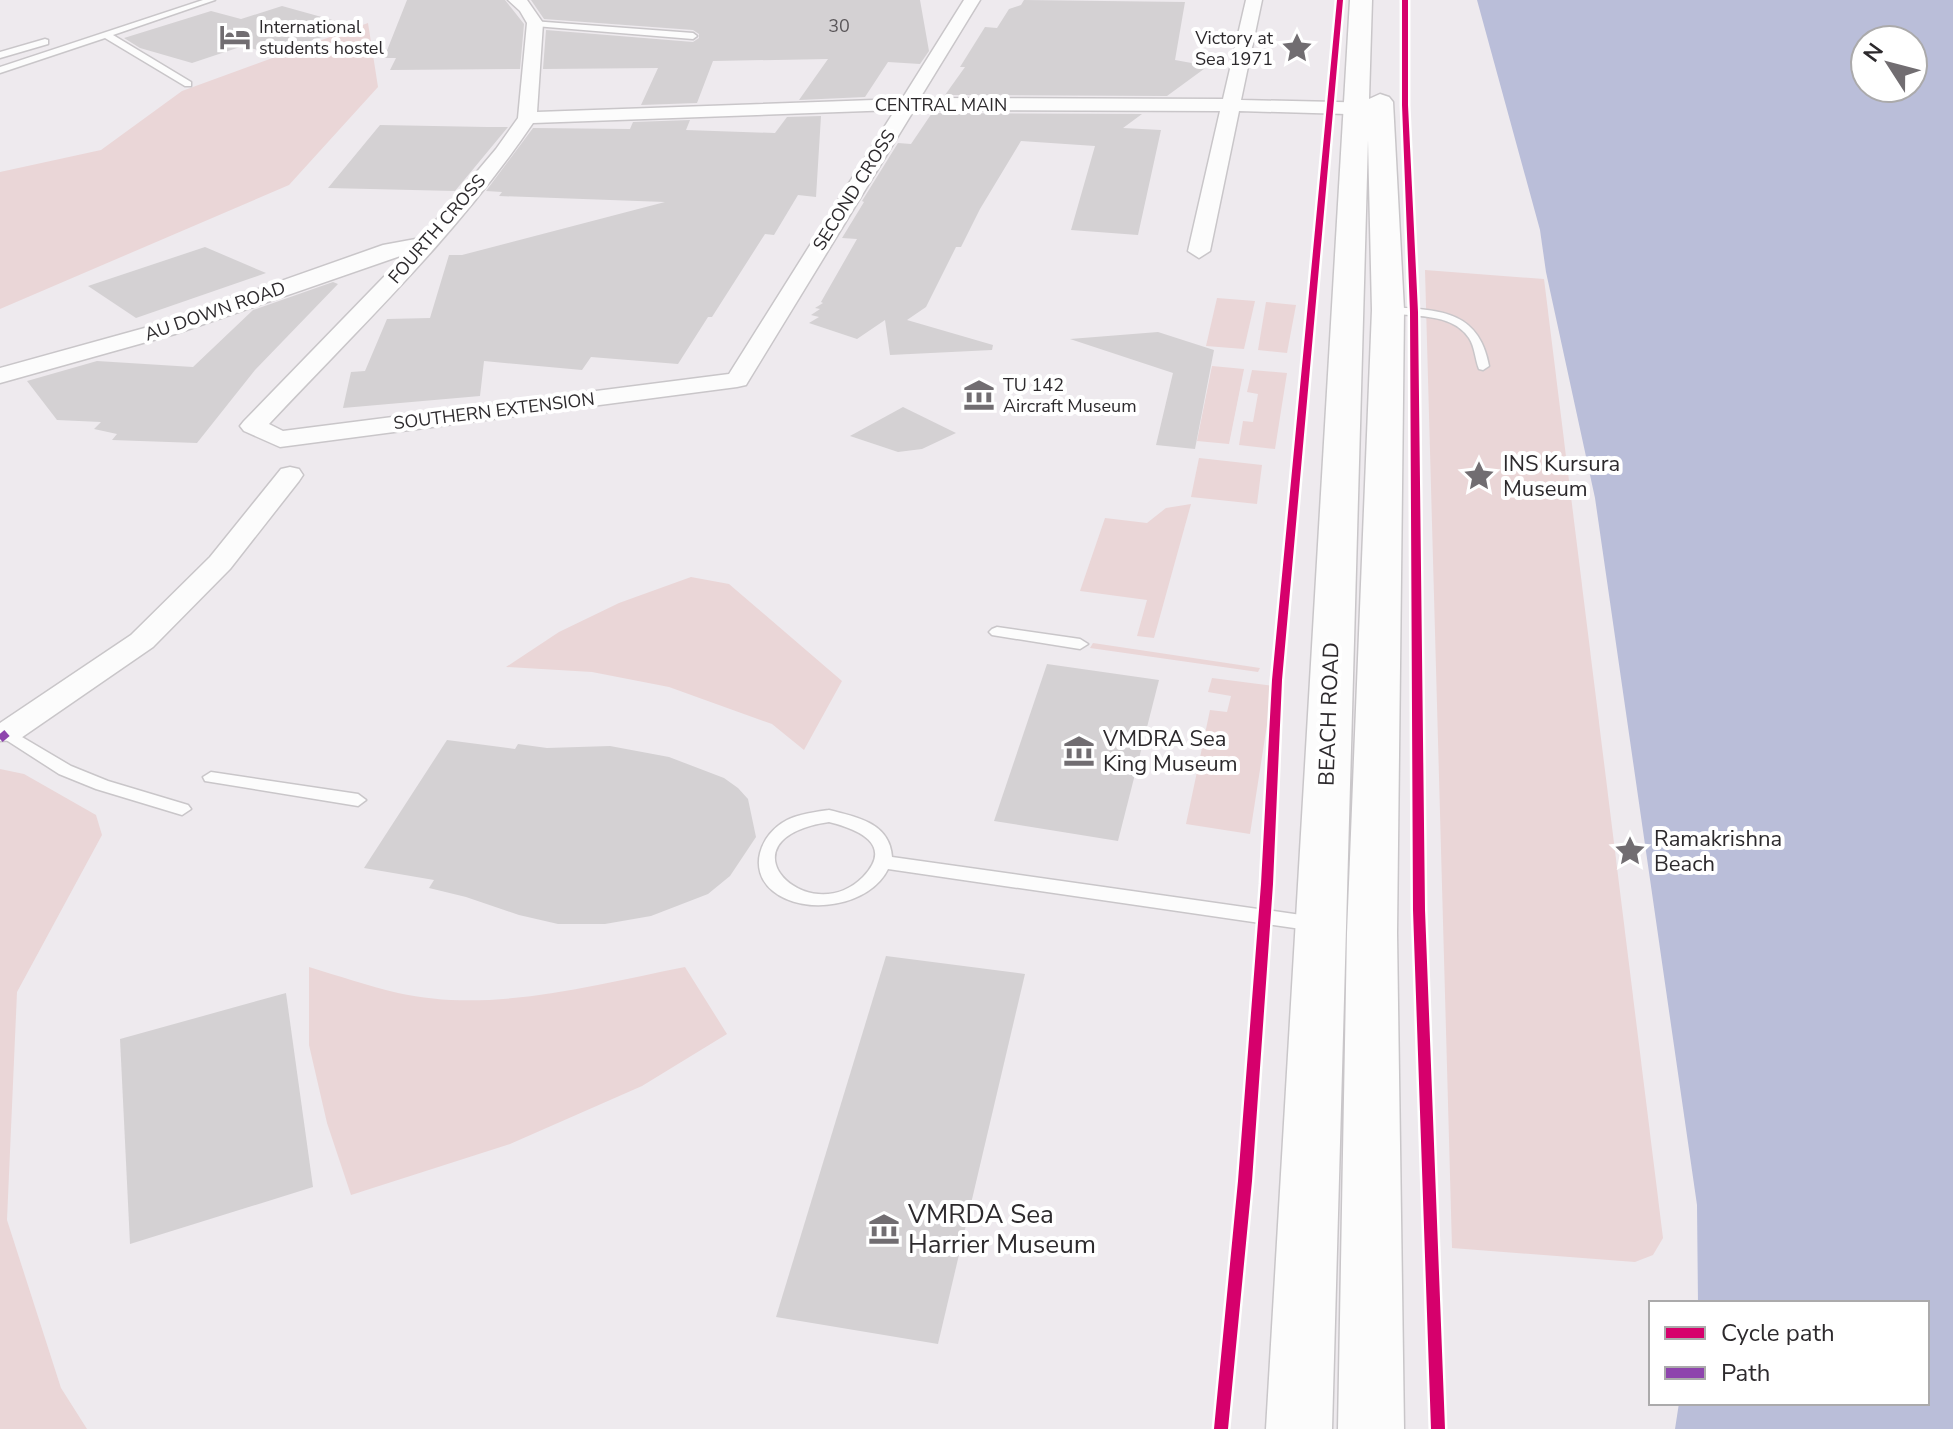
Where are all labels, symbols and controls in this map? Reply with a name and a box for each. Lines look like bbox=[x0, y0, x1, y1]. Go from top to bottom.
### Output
house number: 30 bbox=[828, 14, 850, 38]
place label: International students hostel bbox=[259, 15, 384, 60]
hotel icon: International students hostel bbox=[218, 20, 252, 54]
north arrow bbox=[1849, 24, 1929, 104]
place label: Victory at Sea 1971 bbox=[1194, 26, 1274, 71]
place icon: Victory at Sea 1971 bbox=[1280, 31, 1314, 65]
text: N bbox=[1857, 37, 1891, 68]
street label: CENTRAL MAIN bbox=[875, 93, 1007, 117]
street label: SECOND CROSS bbox=[807, 125, 901, 255]
street label: FOURTH CROSS bbox=[383, 169, 491, 289]
street label: AU DOWN ROAD bbox=[141, 276, 289, 346]
place label: TU 142 Aircraft Museum bbox=[1003, 373, 1137, 418]
museum icon: TU 142 Aircraft Museum bbox=[962, 378, 996, 412]
street label: SOUTHERN EXTENSION bbox=[392, 387, 596, 435]
place label: INS Kursura Museum bbox=[1503, 449, 1620, 504]
place icon: INS Kursura Museum bbox=[1462, 459, 1496, 493]
street label: BEACH ROAD bbox=[1311, 642, 1347, 786]
place label: VMDRA Sea King Museum bbox=[1102, 724, 1238, 779]
museum icon: VMDRA Sea King Museum bbox=[1062, 734, 1096, 768]
place label: Ramakrishna Beach bbox=[1654, 824, 1782, 879]
place icon: Ramakrishna Beach bbox=[1613, 834, 1647, 868]
place label: VMRDA Sea Harrier Museum bbox=[907, 1197, 1096, 1262]
museum icon: VMRDA Sea Harrier Museum bbox=[867, 1212, 901, 1246]
legend bbox=[1649, 1301, 1929, 1405]
text: Cycle path bbox=[1721, 1317, 1835, 1349]
text: Path bbox=[1721, 1357, 1770, 1389]

